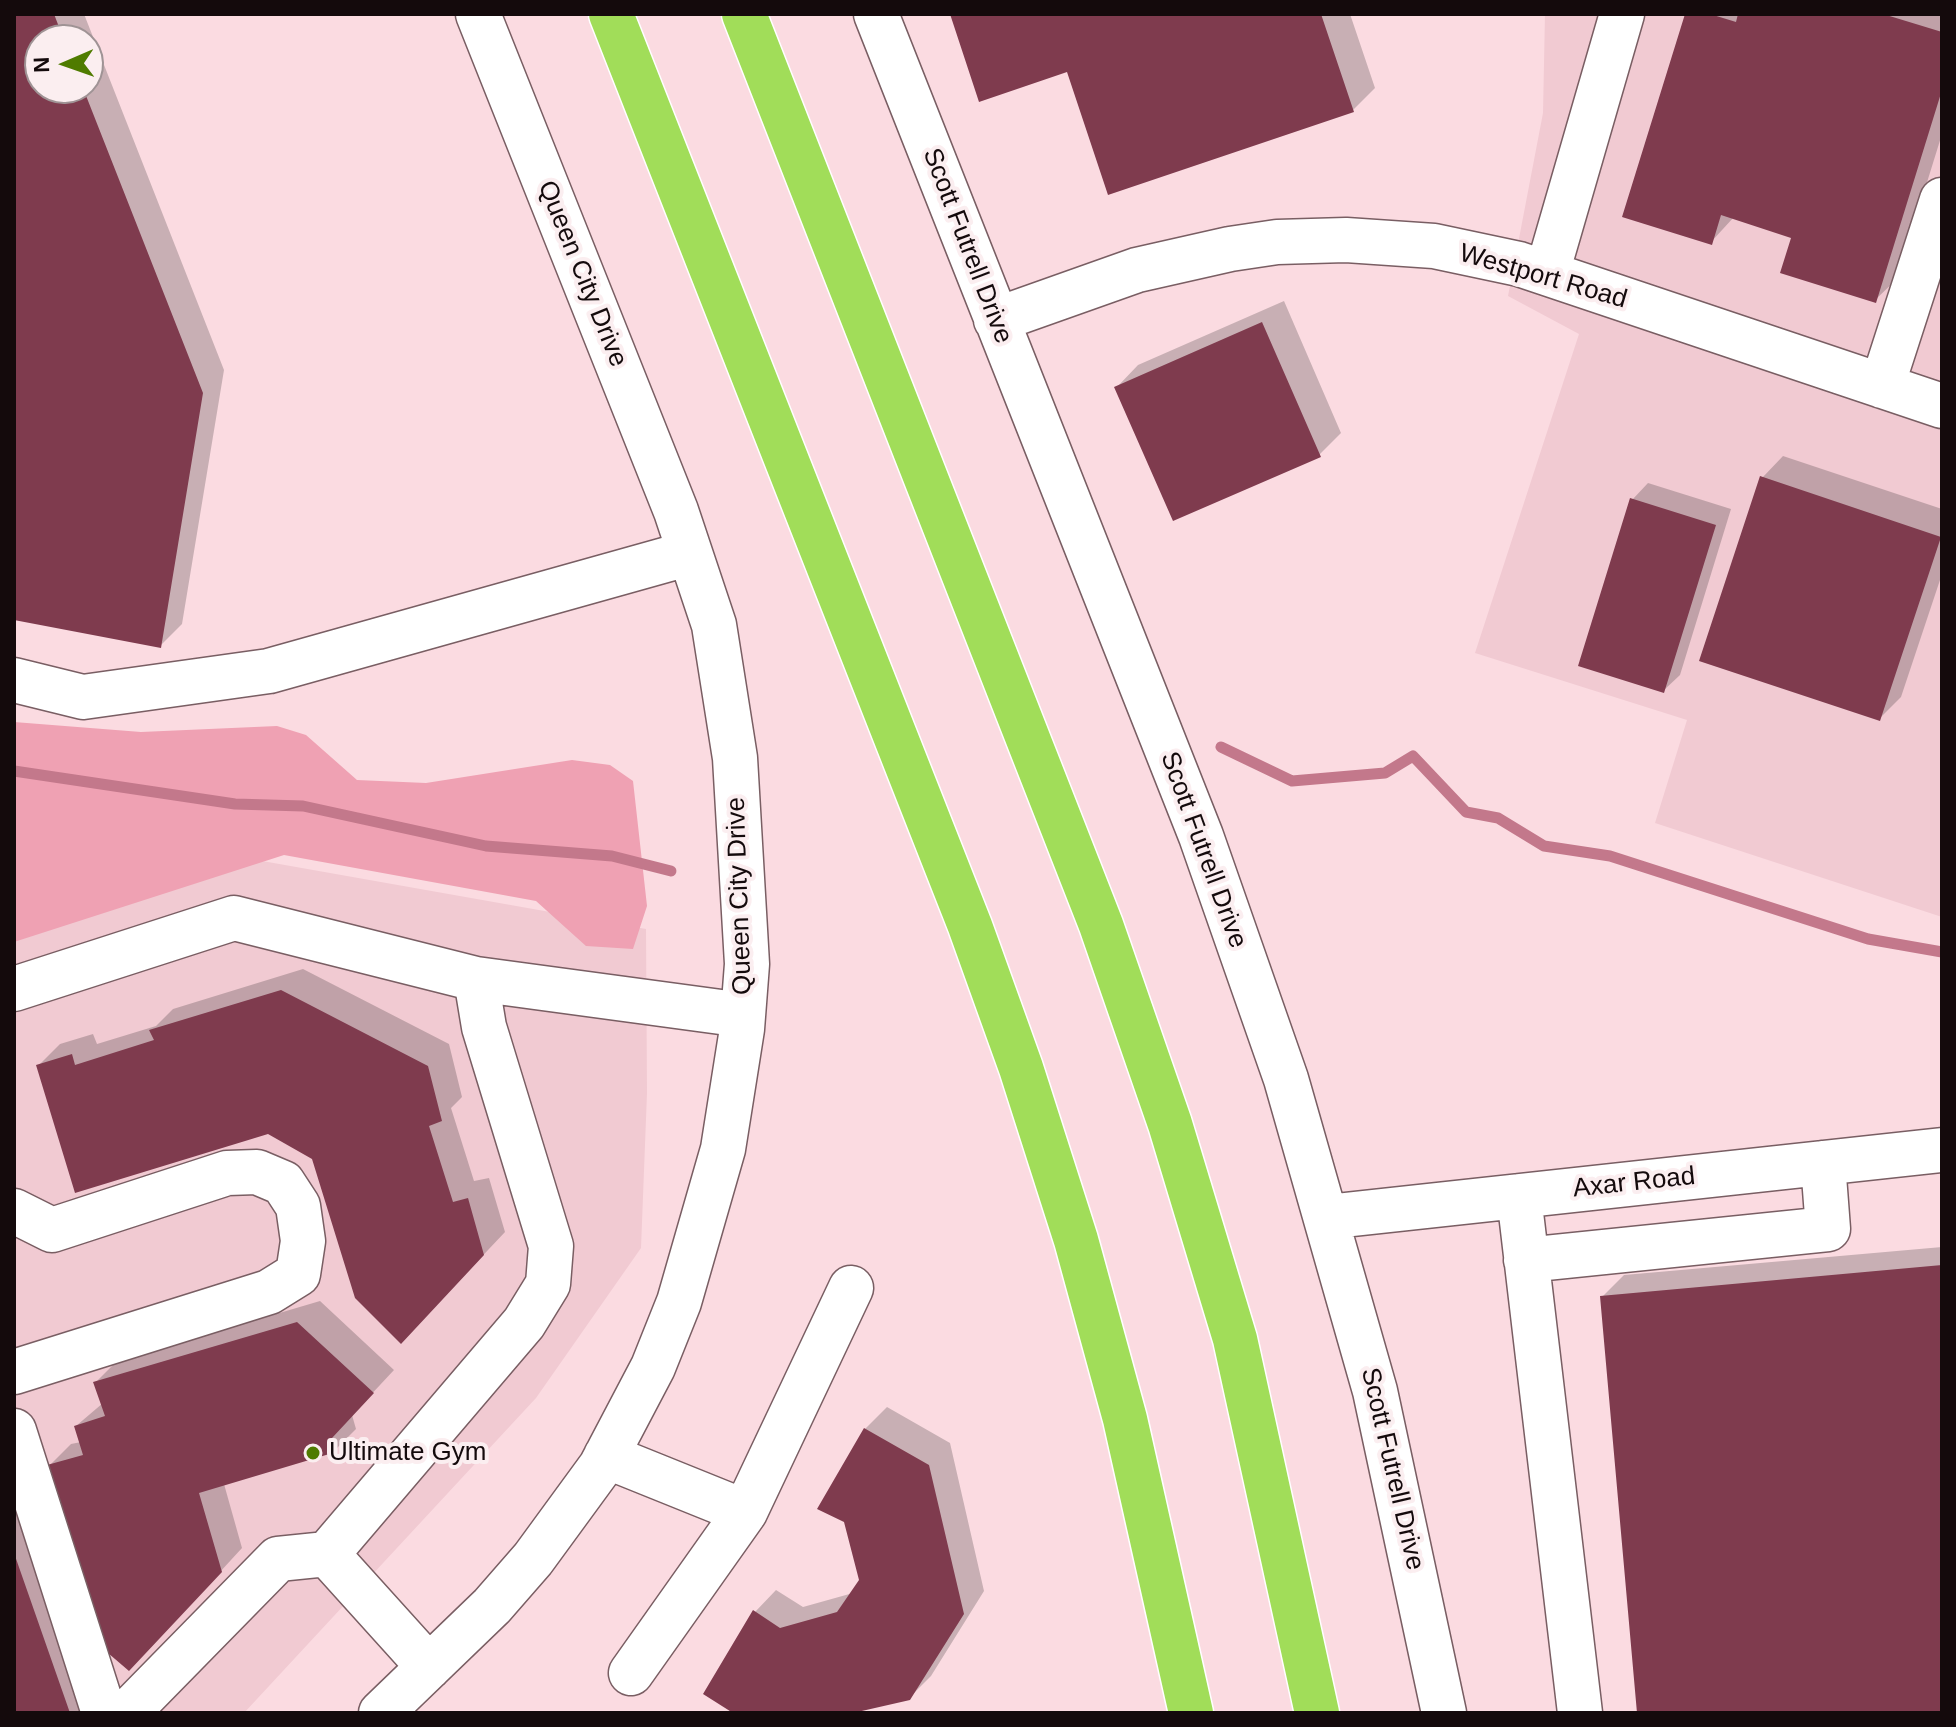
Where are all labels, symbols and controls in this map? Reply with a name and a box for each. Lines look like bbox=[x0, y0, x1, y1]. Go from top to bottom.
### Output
north arrow bbox=[24, 24, 104, 104]
text: N bbox=[29, 56, 54, 73]
street label: Scott Futrell Drive bbox=[915, 144, 1019, 348]
street label: Queen City Drive bbox=[530, 176, 634, 372]
street label: Westport Road bbox=[1456, 238, 1630, 316]
street label: Scott Futrell Drive bbox=[1153, 748, 1253, 952]
street label: Queen City Drive bbox=[721, 797, 759, 995]
street label: Axar Road bbox=[1571, 1161, 1697, 1205]
street label: Scott Futrell Drive bbox=[1354, 1365, 1430, 1573]
place label: Ultimate Gym bbox=[329, 1437, 486, 1469]
marker: Ultimate Gym bbox=[304, 1444, 322, 1462]

